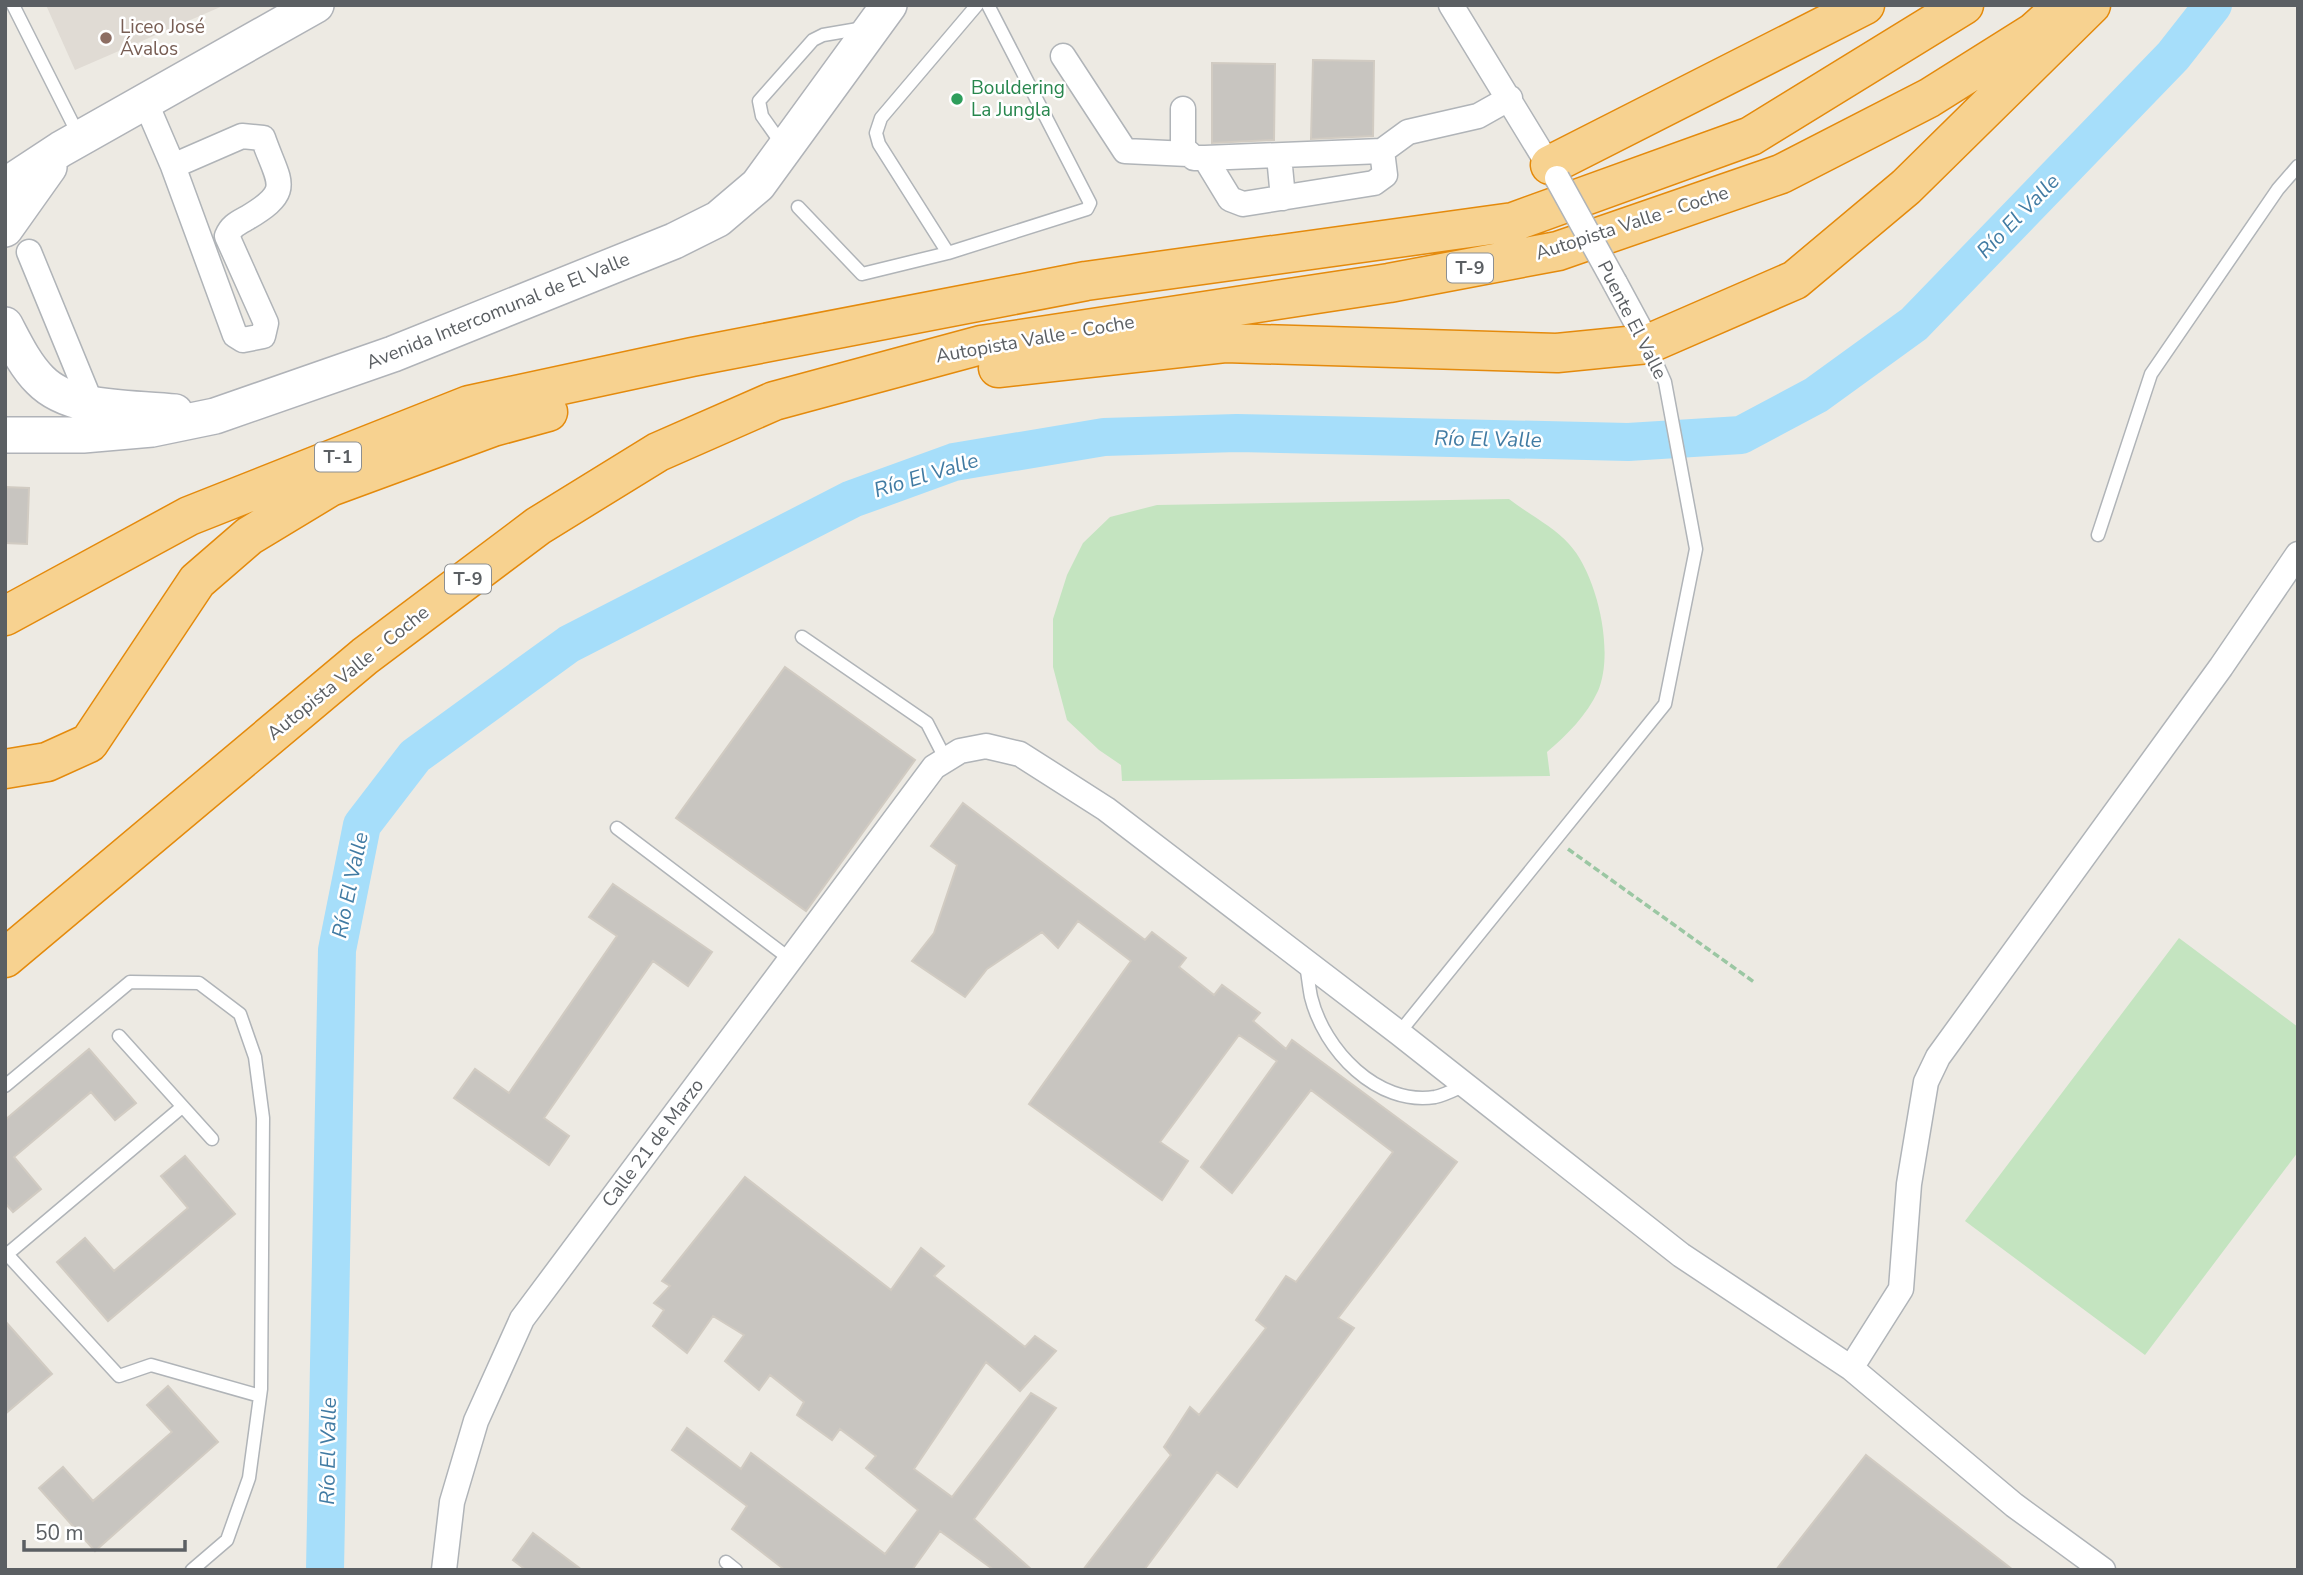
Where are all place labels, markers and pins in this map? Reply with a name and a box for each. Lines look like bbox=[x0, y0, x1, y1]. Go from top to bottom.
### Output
place label: Liceo José Ávalos bbox=[120, 14, 205, 62]
marker: Liceo José Ávalos bbox=[98, 30, 114, 46]
place label: Bouldering La Jungla bbox=[971, 75, 1065, 123]
marker: Bouldering La Jungla bbox=[949, 91, 965, 107]

